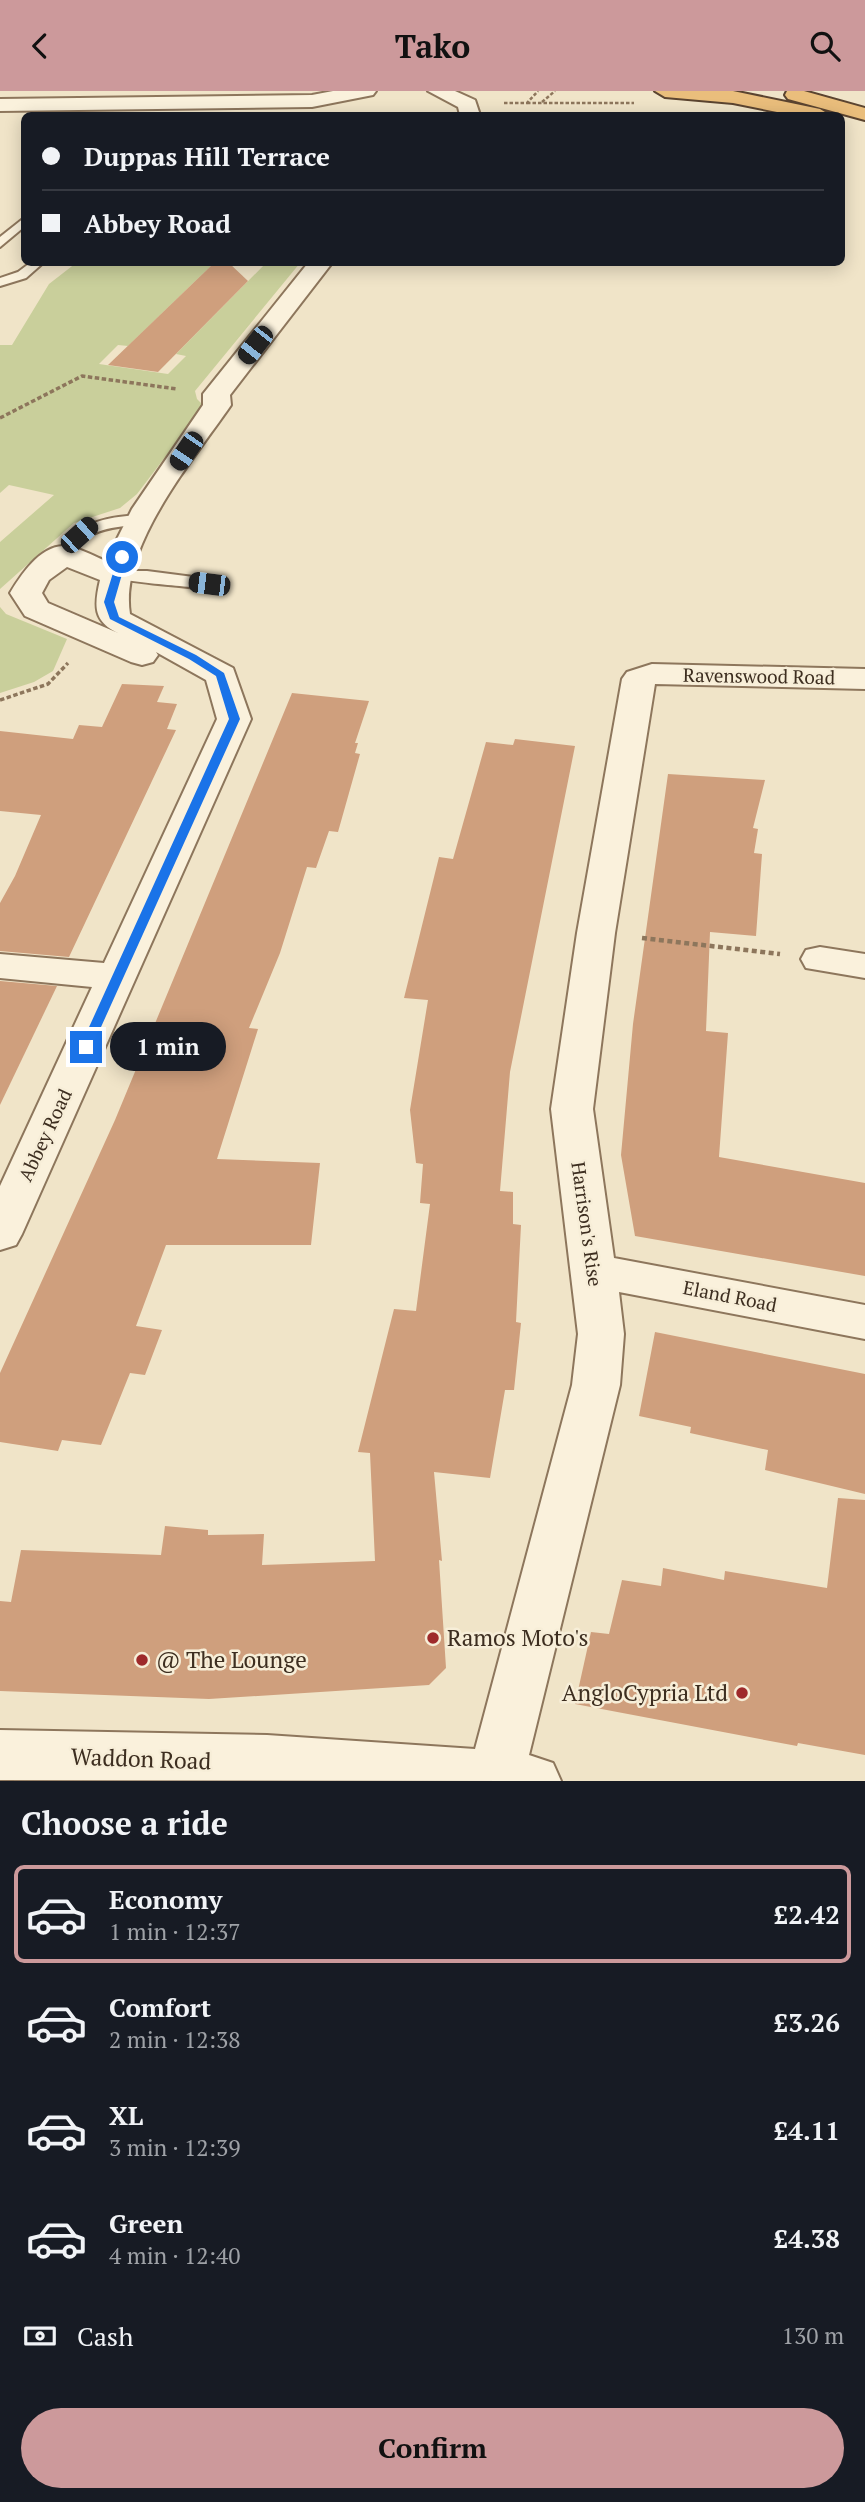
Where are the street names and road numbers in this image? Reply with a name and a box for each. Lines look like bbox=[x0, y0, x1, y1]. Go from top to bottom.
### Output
street label: Ravenswood Road bbox=[683, 662, 836, 689]
street label: Abbey Road bbox=[12, 1084, 77, 1185]
street label: Harrison's Rise bbox=[566, 1160, 609, 1288]
street label: Eland Road bbox=[681, 1274, 780, 1317]
street label: Waddon Road bbox=[70, 1741, 212, 1776]

